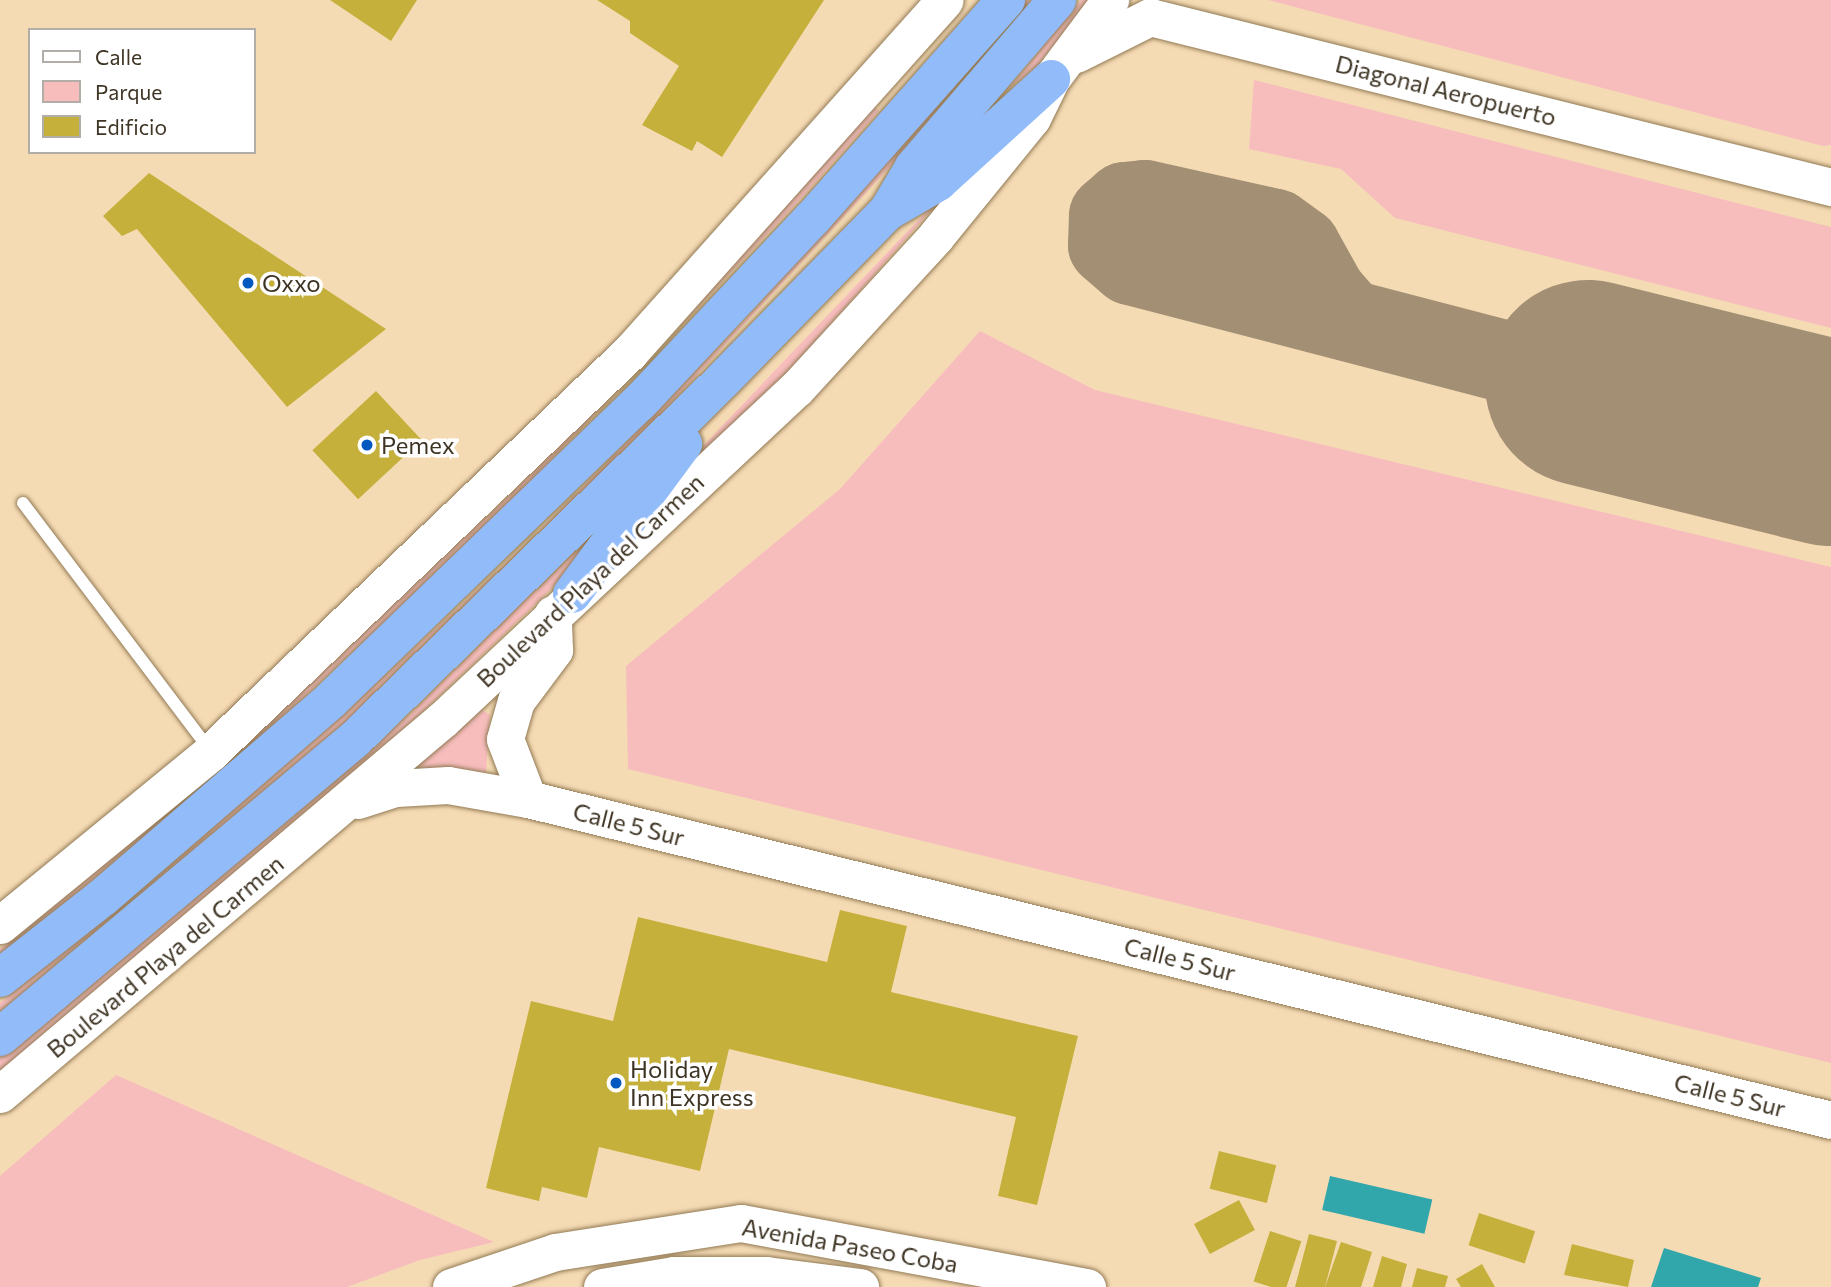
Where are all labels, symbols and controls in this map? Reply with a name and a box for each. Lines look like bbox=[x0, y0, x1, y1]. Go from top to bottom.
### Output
legend bbox=[28, 28, 256, 154]
text: Calle bbox=[95, 44, 142, 69]
street label: Diagonal Aeropuerto bbox=[1333, 49, 1559, 131]
text: Parque bbox=[95, 79, 162, 104]
text: Edificio bbox=[95, 114, 167, 139]
place label: Oxxo bbox=[262, 269, 321, 297]
marker: Oxxo bbox=[240, 275, 256, 291]
place label: Pemex bbox=[381, 431, 455, 459]
marker: Pemex bbox=[359, 437, 375, 453]
street label: Boulevard Playa del Carmen bbox=[471, 467, 709, 693]
street label: Calle 5 Sur bbox=[570, 796, 688, 852]
street label: Boulevard Playa del Carmen bbox=[41, 849, 289, 1063]
street label: Calle 5 Sur bbox=[1121, 931, 1239, 987]
place label: Holiday Inn Express bbox=[630, 1055, 754, 1111]
street label: Calle 5 Sur bbox=[1671, 1067, 1789, 1123]
marker: Holiday Inn Express bbox=[608, 1075, 624, 1091]
street label: Avenida Paseo Coba bbox=[740, 1212, 960, 1278]

